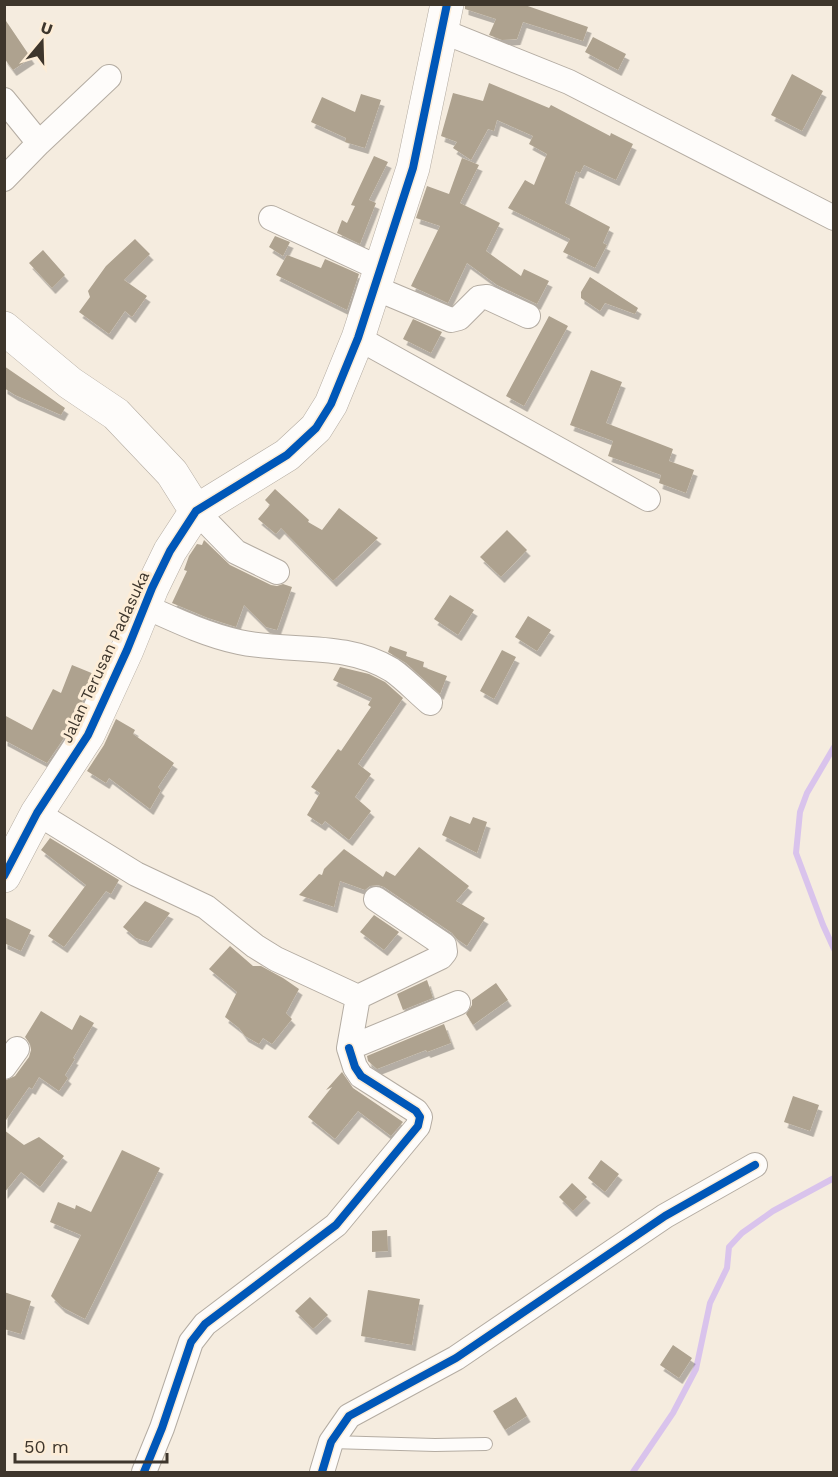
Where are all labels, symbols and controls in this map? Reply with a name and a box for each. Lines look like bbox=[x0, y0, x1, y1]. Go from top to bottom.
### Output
north arrow bbox=[12, 12, 72, 72]
text: U bbox=[38, 17, 55, 39]
street label: Jalan Terusan Padasuka bbox=[57, 568, 153, 746]
scale bar bbox=[15, 1426, 166, 1464]
text: 50 m bbox=[24, 1436, 69, 1457]

